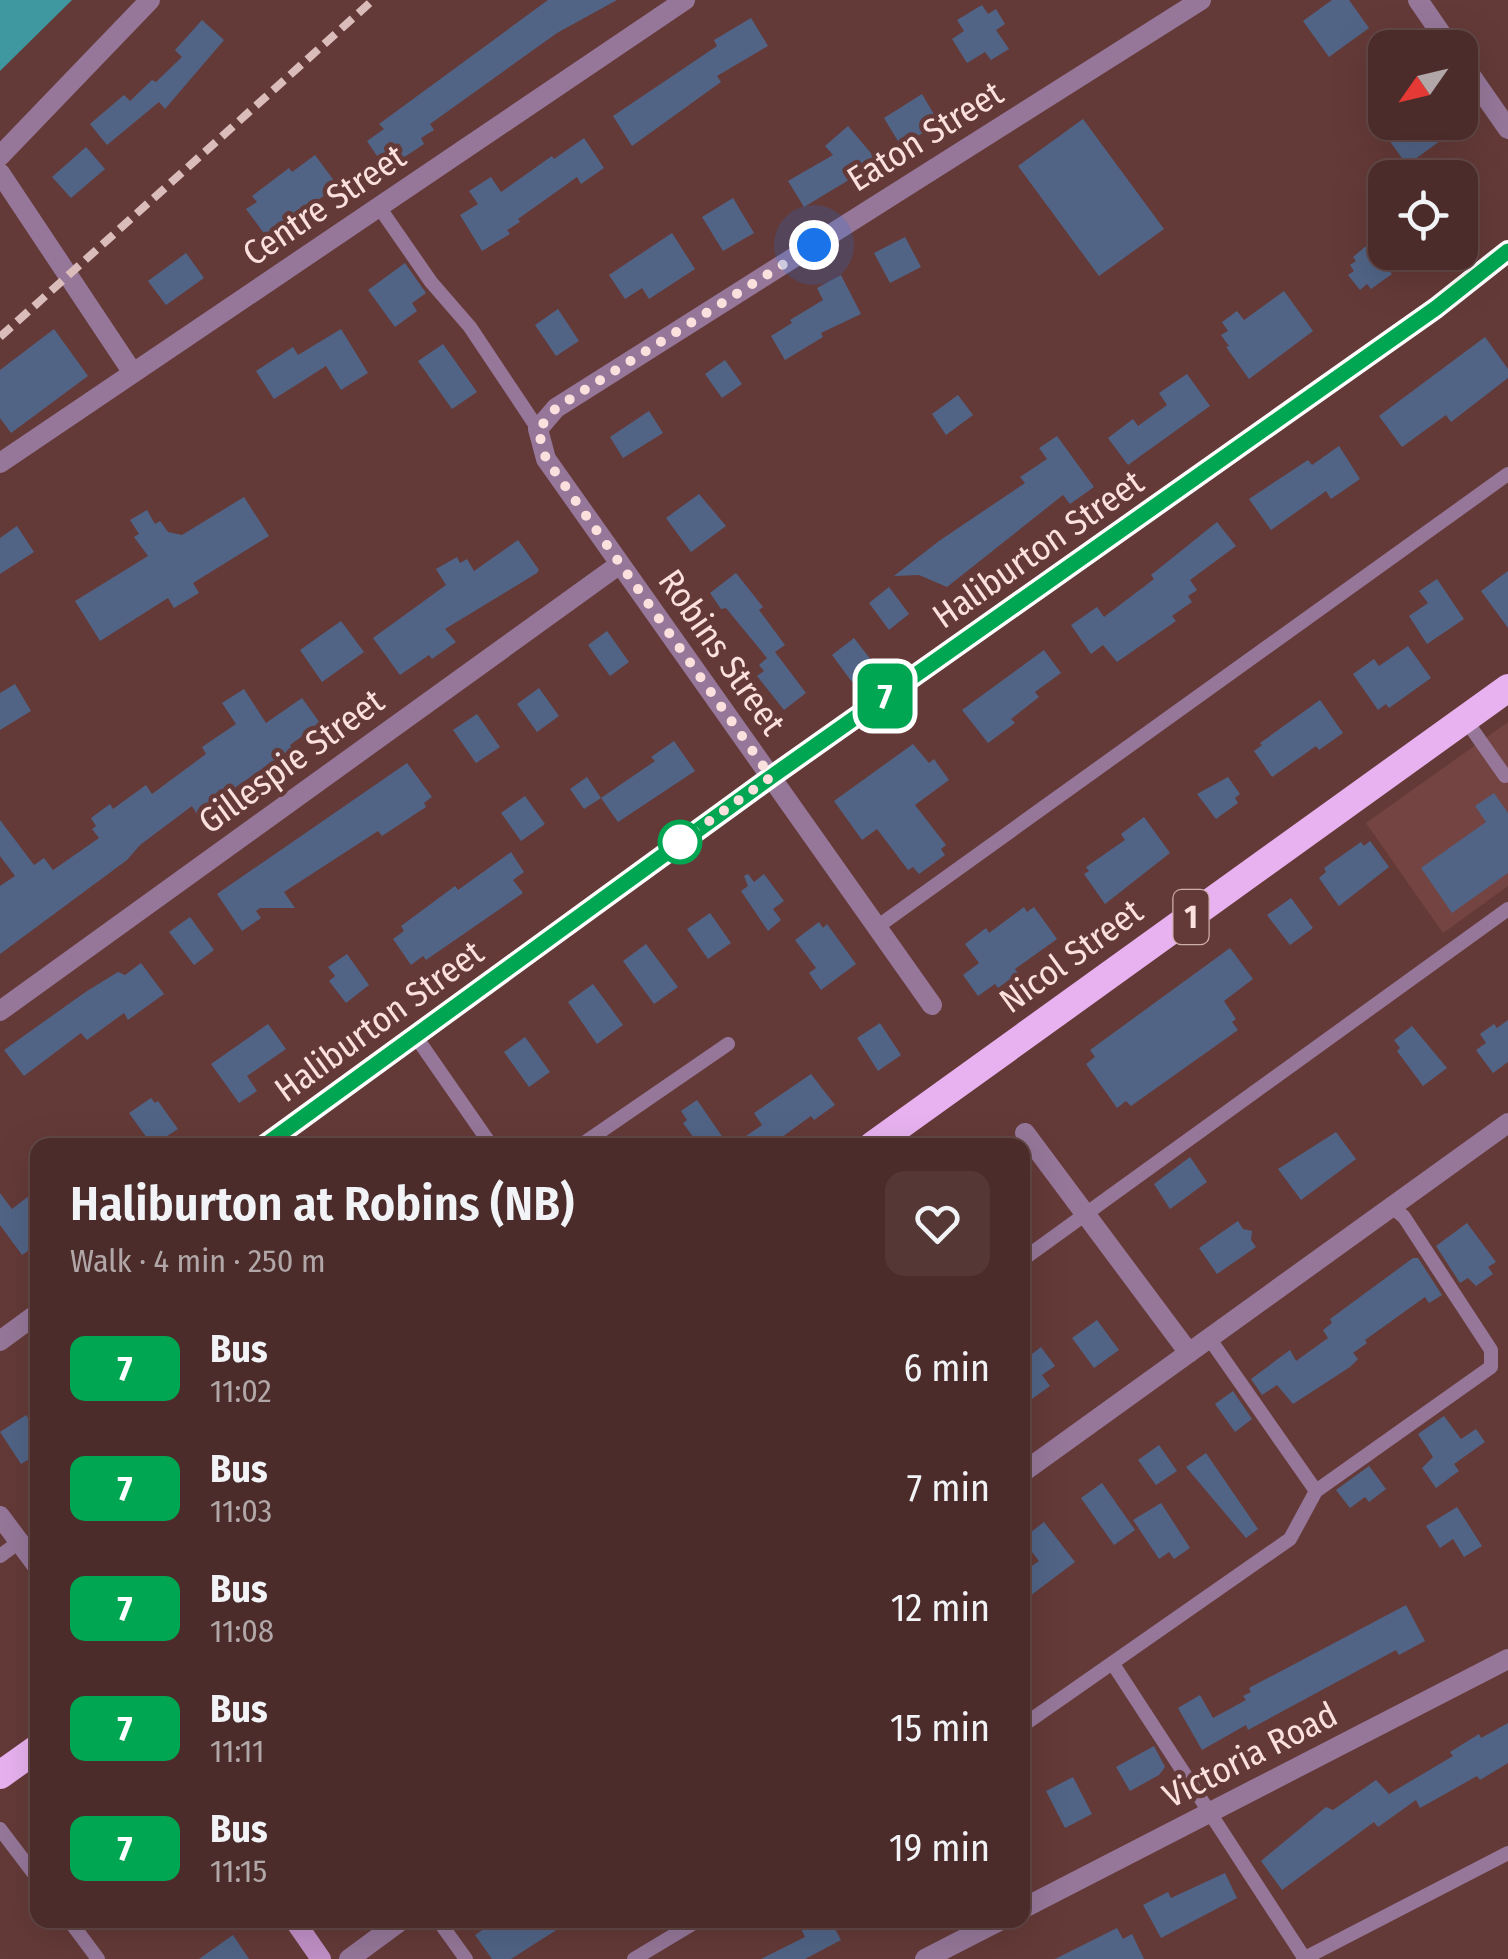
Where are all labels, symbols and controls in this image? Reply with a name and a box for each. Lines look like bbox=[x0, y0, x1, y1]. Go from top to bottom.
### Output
north arrow bbox=[1368, 30, 1478, 140]
map controls bbox=[1368, 30, 1478, 270]
street label: Eaton Street bbox=[840, 71, 1011, 200]
street label: Centre Street bbox=[235, 135, 414, 275]
button: locate bbox=[1368, 160, 1478, 270]
your location bbox=[789, 220, 839, 270]
street label: Haliburton Street bbox=[925, 461, 1152, 637]
street label: Robins Street bbox=[650, 561, 795, 743]
line badge: 7 bbox=[852, 664, 918, 728]
text: 7 bbox=[878, 675, 892, 717]
street label: Gillespie Street bbox=[190, 679, 392, 842]
unlabelled marker bbox=[659, 821, 701, 863]
street label: Nicol Street bbox=[991, 890, 1151, 1022]
road number: 1 bbox=[1174, 890, 1208, 944]
street label: Haliburton Street bbox=[267, 931, 492, 1111]
button: heart bbox=[885, 1171, 990, 1276]
text: Haliburton at Robins (NB) bbox=[70, 1175, 574, 1233]
text: Walk · 4 min · 250 m bbox=[70, 1242, 326, 1280]
text: Bus bbox=[210, 1326, 268, 1372]
text: 6 min bbox=[903, 1345, 990, 1391]
text: 7 bbox=[118, 1347, 132, 1389]
text: 11:02 bbox=[210, 1372, 272, 1410]
text: Bus bbox=[210, 1446, 268, 1492]
text: 7 min bbox=[907, 1465, 990, 1511]
text: 7 bbox=[118, 1467, 132, 1509]
text: 11:03 bbox=[210, 1492, 272, 1530]
text: Bus bbox=[210, 1566, 268, 1612]
text: 12 min bbox=[891, 1585, 990, 1631]
text: 7 bbox=[118, 1587, 132, 1629]
text: 11:08 bbox=[210, 1612, 274, 1650]
text: Bus bbox=[210, 1686, 268, 1732]
street label: Victoria Road bbox=[1156, 1693, 1344, 1817]
text: 15 min bbox=[890, 1705, 990, 1751]
text: 7 bbox=[118, 1707, 132, 1749]
text: 11:11 bbox=[210, 1732, 265, 1770]
text: Bus bbox=[210, 1806, 268, 1852]
text: 19 min bbox=[889, 1825, 990, 1871]
text: 7 bbox=[118, 1827, 132, 1869]
text: 11:15 bbox=[210, 1852, 267, 1890]

